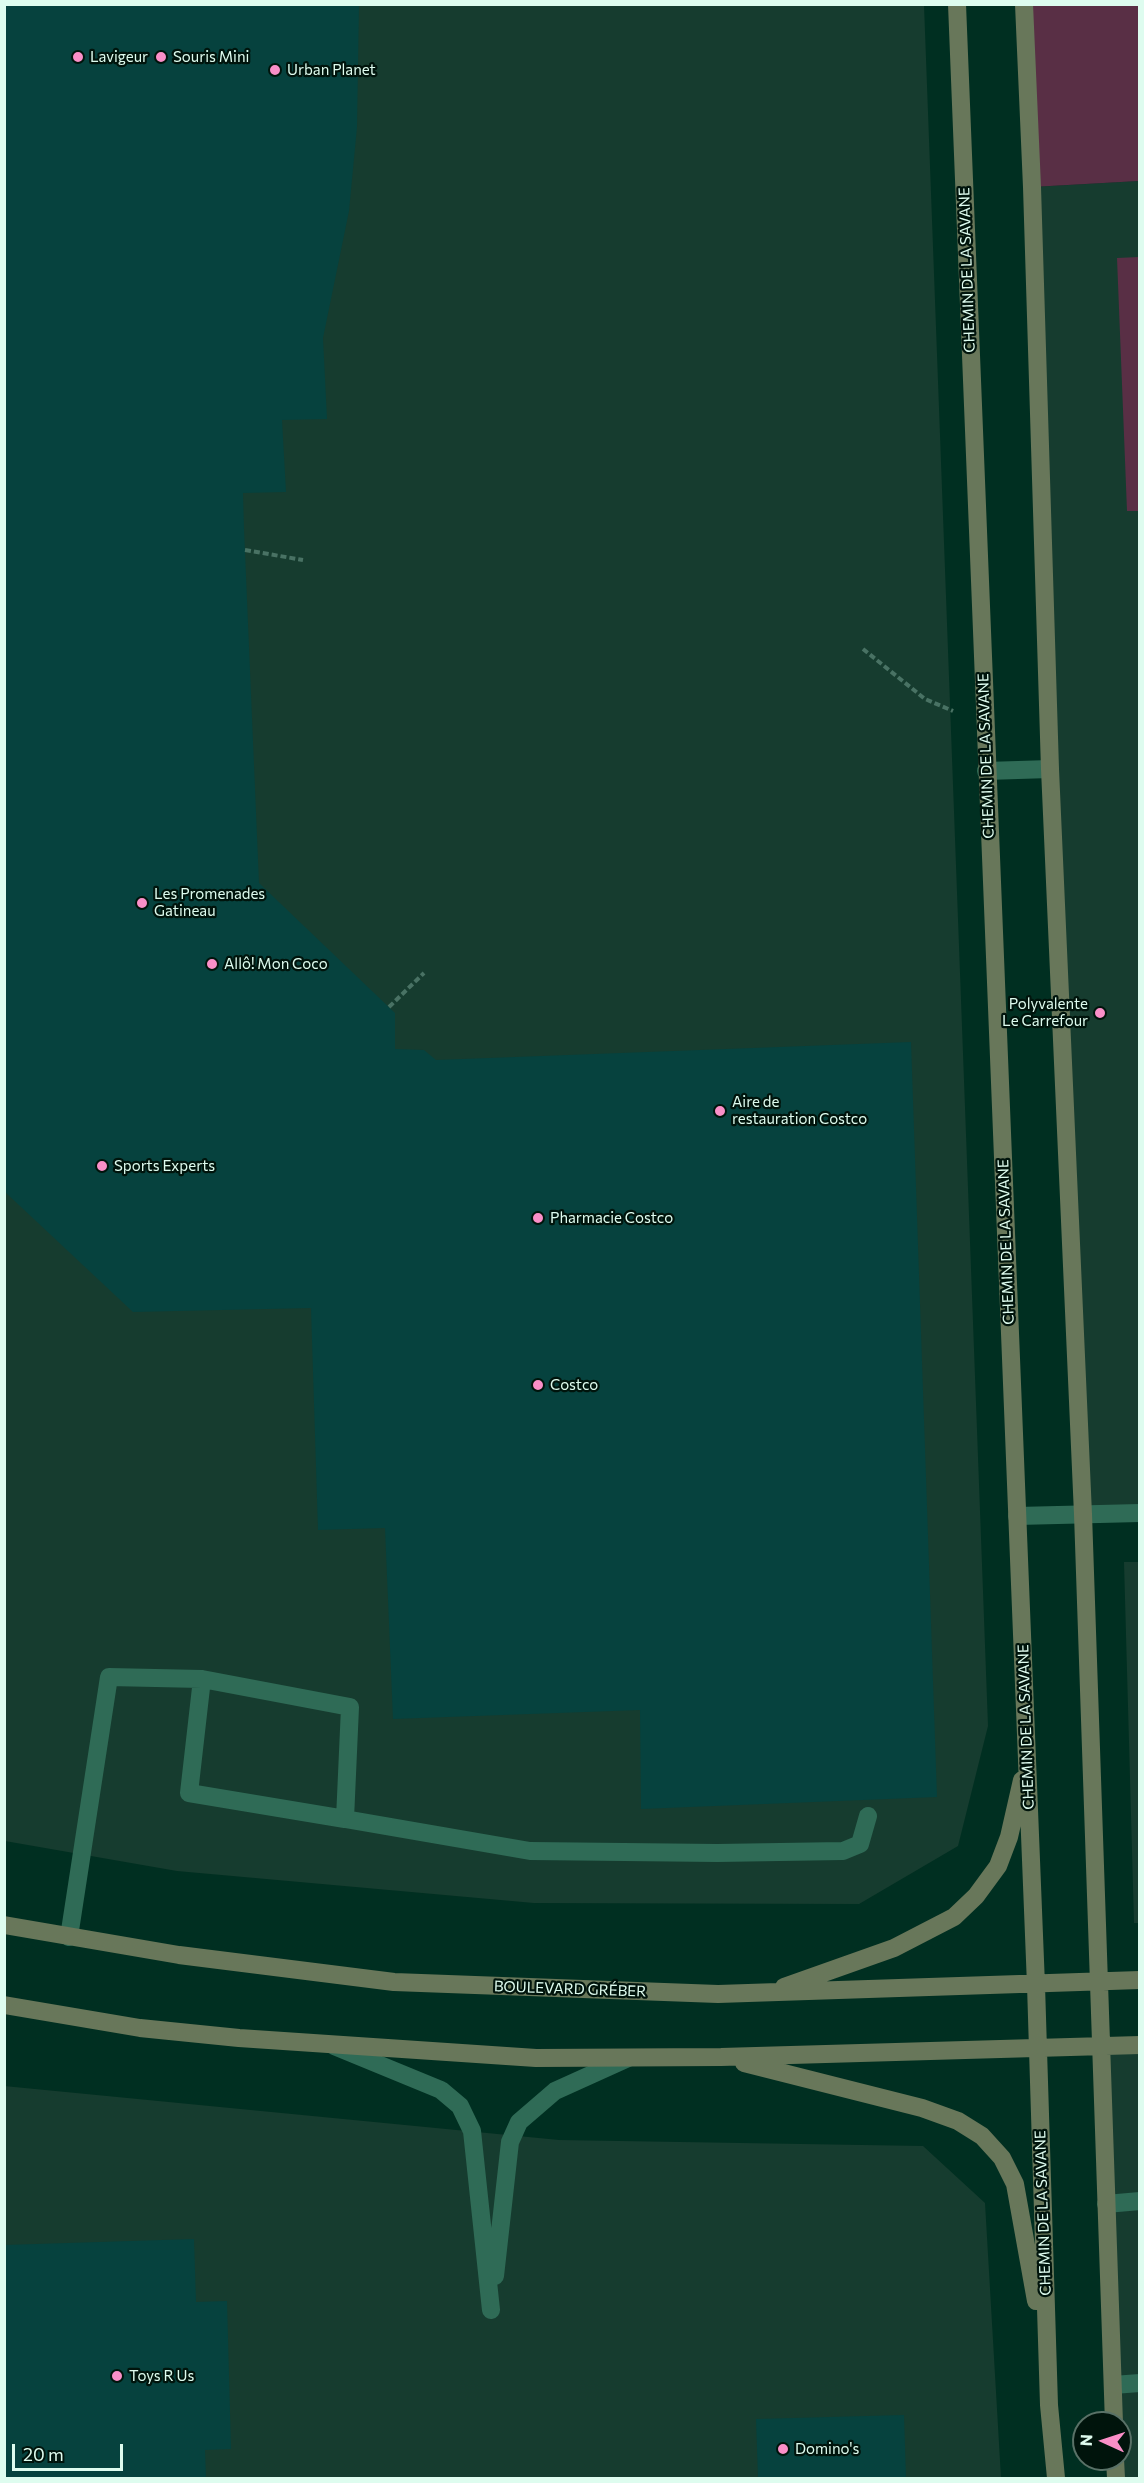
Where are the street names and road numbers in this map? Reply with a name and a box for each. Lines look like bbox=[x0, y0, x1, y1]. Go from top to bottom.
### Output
street label: CHEMIN DE LA SAVANE bbox=[955, 187, 979, 353]
street label: CHEMIN DE LA SAVANE bbox=[974, 673, 998, 839]
street label: CHEMIN DE LA SAVANE bbox=[994, 1159, 1018, 1325]
street label: CHEMIN DE LA SAVANE bbox=[1014, 1644, 1038, 1810]
street label: BOULEVARD GRÉBER bbox=[493, 1977, 647, 2001]
street label: CHEMIN DE LA SAVANE bbox=[1031, 2130, 1055, 2296]

